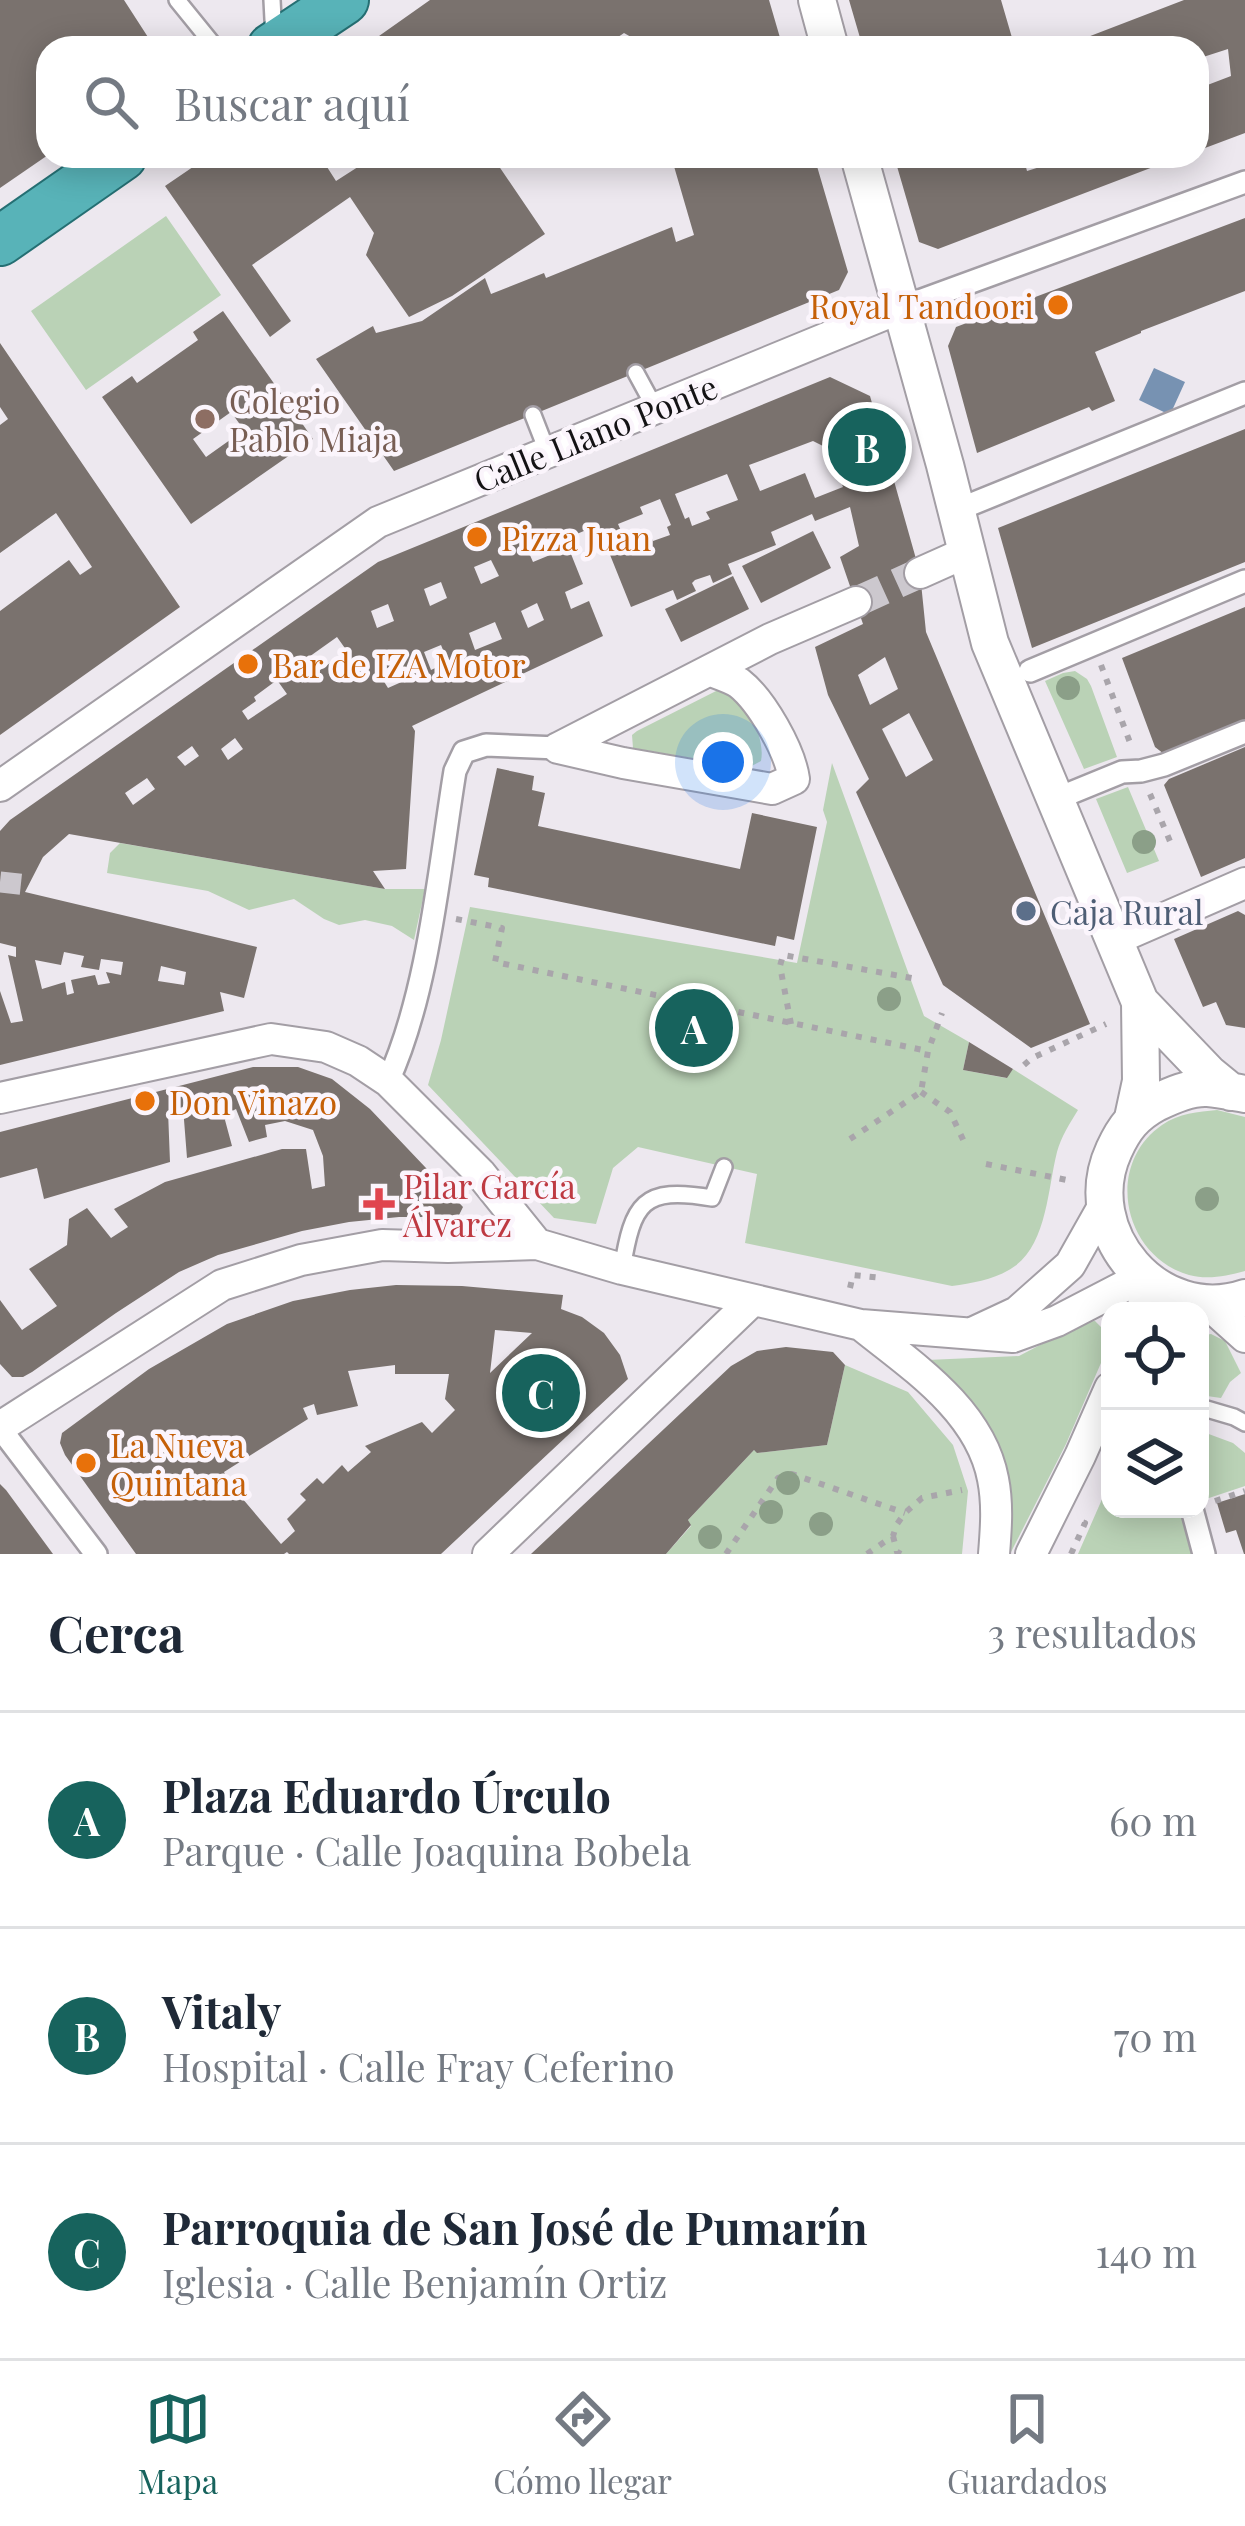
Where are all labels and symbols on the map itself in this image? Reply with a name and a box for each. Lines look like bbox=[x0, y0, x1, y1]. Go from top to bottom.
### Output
place label: Royal Tandoori bbox=[809, 283, 1034, 327]
marker: Royal Tandoori bbox=[1045, 292, 1071, 318]
street label: Calle Llano Ponte bbox=[467, 363, 723, 501]
place label: Colegio Pablo Miaja bbox=[229, 378, 399, 460]
pin: B bbox=[828, 402, 906, 492]
marker: Colegio Pablo Miaja bbox=[192, 406, 218, 432]
place label: Pizza Juan bbox=[501, 515, 652, 559]
marker: Pizza Juan bbox=[464, 524, 490, 550]
place label: Bar de IZA Motor bbox=[272, 642, 526, 686]
marker: Bar de IZA Motor bbox=[235, 651, 261, 677]
your location bbox=[693, 732, 753, 792]
place label: Caja Rural bbox=[1050, 889, 1203, 933]
marker: Caja Rural bbox=[1013, 898, 1039, 924]
pin: A bbox=[655, 983, 733, 1073]
place label: Don Vinazo bbox=[169, 1079, 337, 1123]
marker: Don Vinazo bbox=[132, 1088, 158, 1114]
place label: Pilar García Álvarez bbox=[402, 1163, 576, 1245]
marker: Pilar García Álvarez bbox=[366, 1191, 392, 1217]
pin: C bbox=[502, 1348, 580, 1438]
place label: La Nueva Quintana bbox=[110, 1422, 248, 1504]
marker: La Nueva Quintana bbox=[73, 1450, 99, 1476]

